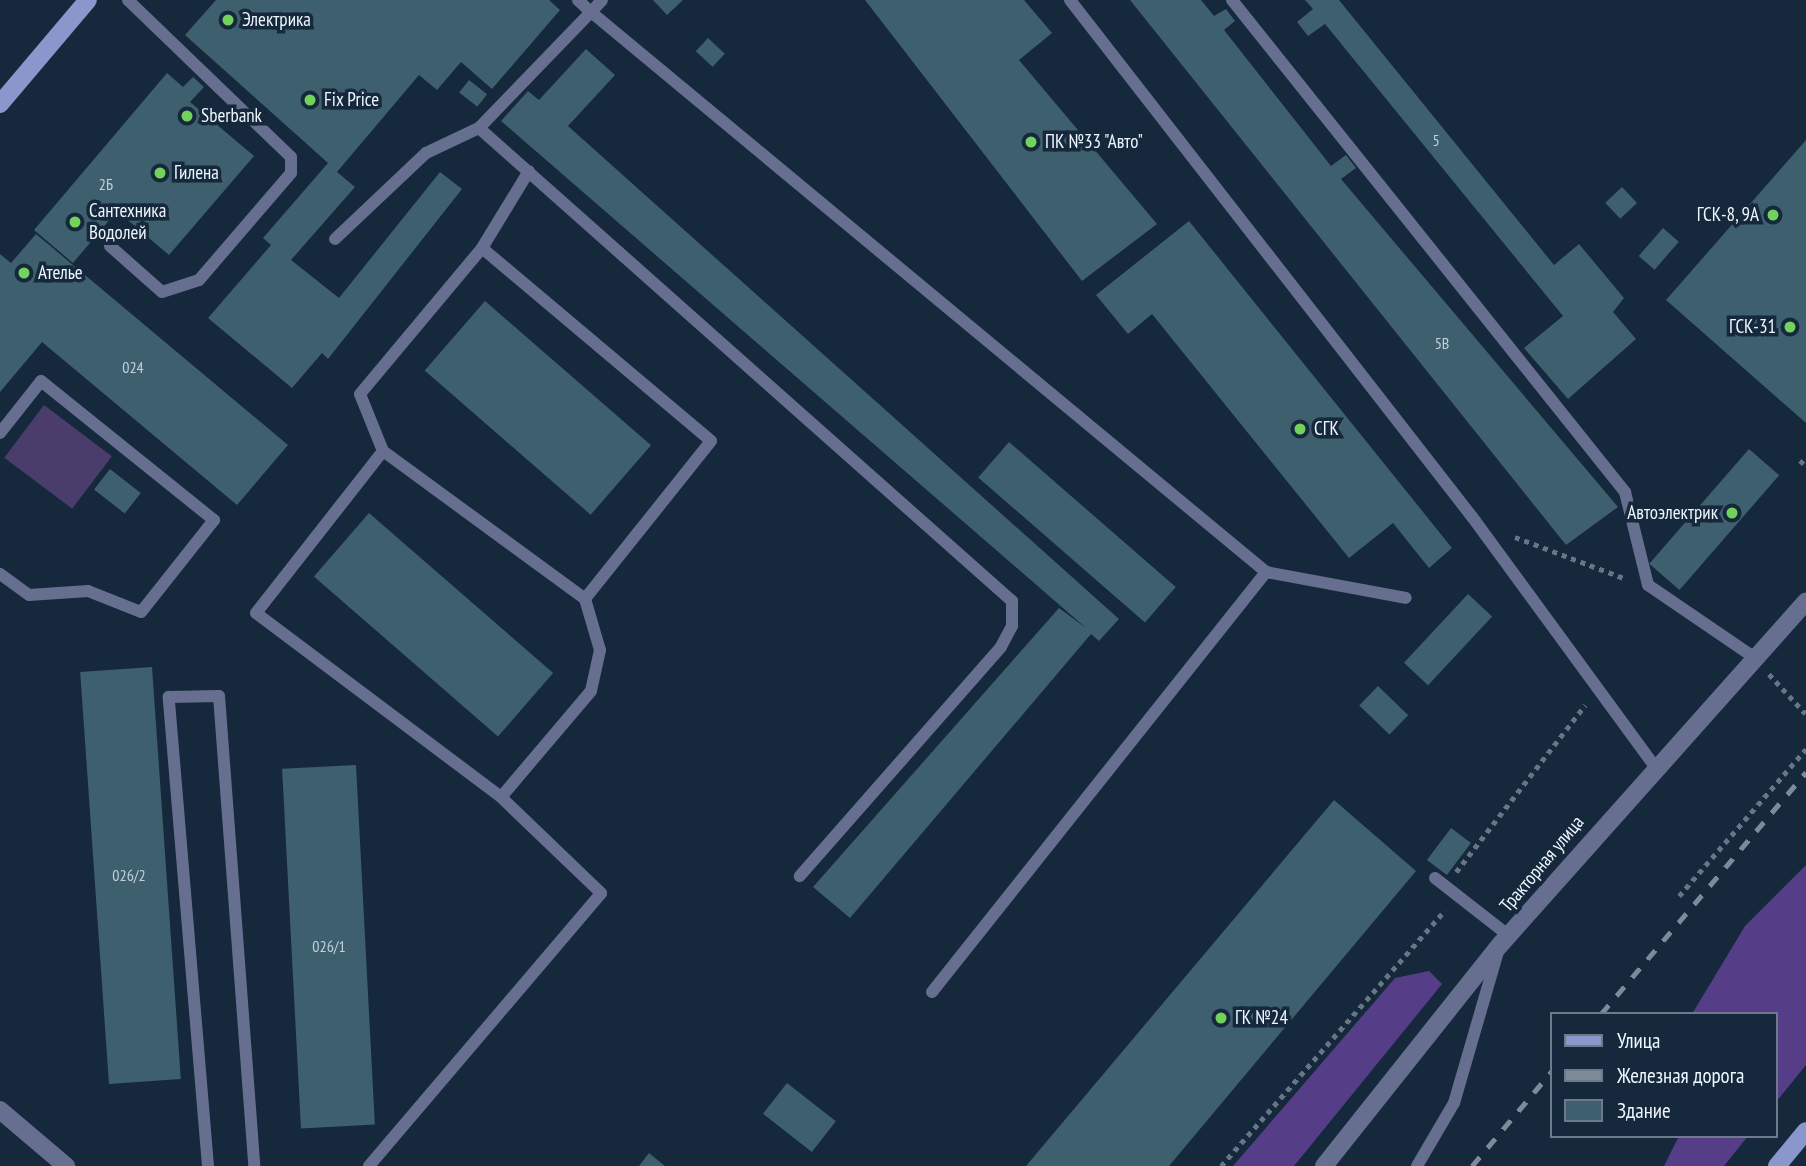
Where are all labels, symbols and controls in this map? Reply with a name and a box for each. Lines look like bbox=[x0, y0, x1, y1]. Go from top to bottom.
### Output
place label: Электрика bbox=[242, 9, 311, 31]
marker: Электрика bbox=[220, 12, 236, 28]
place label: Fix Price bbox=[324, 89, 379, 111]
marker: Fix Price bbox=[302, 92, 318, 108]
place label: Sberbank bbox=[201, 105, 262, 127]
marker: Sberbank bbox=[179, 108, 195, 124]
house number: 5 bbox=[1432, 130, 1440, 150]
place label: ПК №33 "Авто" bbox=[1045, 131, 1144, 153]
marker: ПК №33 "Авто" bbox=[1023, 134, 1039, 150]
place label: Гилена bbox=[174, 162, 219, 184]
marker: Гилена bbox=[152, 165, 168, 181]
house number: 2Б bbox=[99, 174, 113, 194]
place label: Сантехника Водолей bbox=[89, 200, 166, 244]
place label: ГСК-8, 9А bbox=[1695, 204, 1759, 226]
marker: ГСК-8, 9А bbox=[1765, 207, 1781, 223]
marker: Сантехника Водолей bbox=[67, 214, 83, 230]
place label: Ателье bbox=[38, 262, 83, 284]
marker: Ателье bbox=[16, 265, 32, 281]
place label: ГСК-31 bbox=[1729, 316, 1776, 338]
marker: ГСК-31 bbox=[1782, 319, 1798, 335]
house number: 5В bbox=[1435, 333, 1449, 353]
house number: 024 bbox=[122, 357, 144, 377]
place label: СГК bbox=[1314, 418, 1339, 440]
marker: СГК bbox=[1292, 421, 1308, 437]
place label: Автоэлектрик bbox=[1627, 502, 1718, 524]
marker: Автоэлектрик bbox=[1724, 505, 1740, 521]
street label: Тракторная улица bbox=[1495, 811, 1589, 917]
house number: 026/2 bbox=[112, 865, 146, 885]
house number: 026/1 bbox=[312, 936, 346, 956]
place label: ГК №24 bbox=[1235, 1007, 1288, 1029]
marker: ГК №24 bbox=[1213, 1010, 1229, 1026]
legend bbox=[1550, 1012, 1778, 1138]
text: Улица bbox=[1617, 1027, 1660, 1054]
text: Железная дорога bbox=[1617, 1062, 1744, 1089]
text: Здание bbox=[1617, 1097, 1671, 1124]

